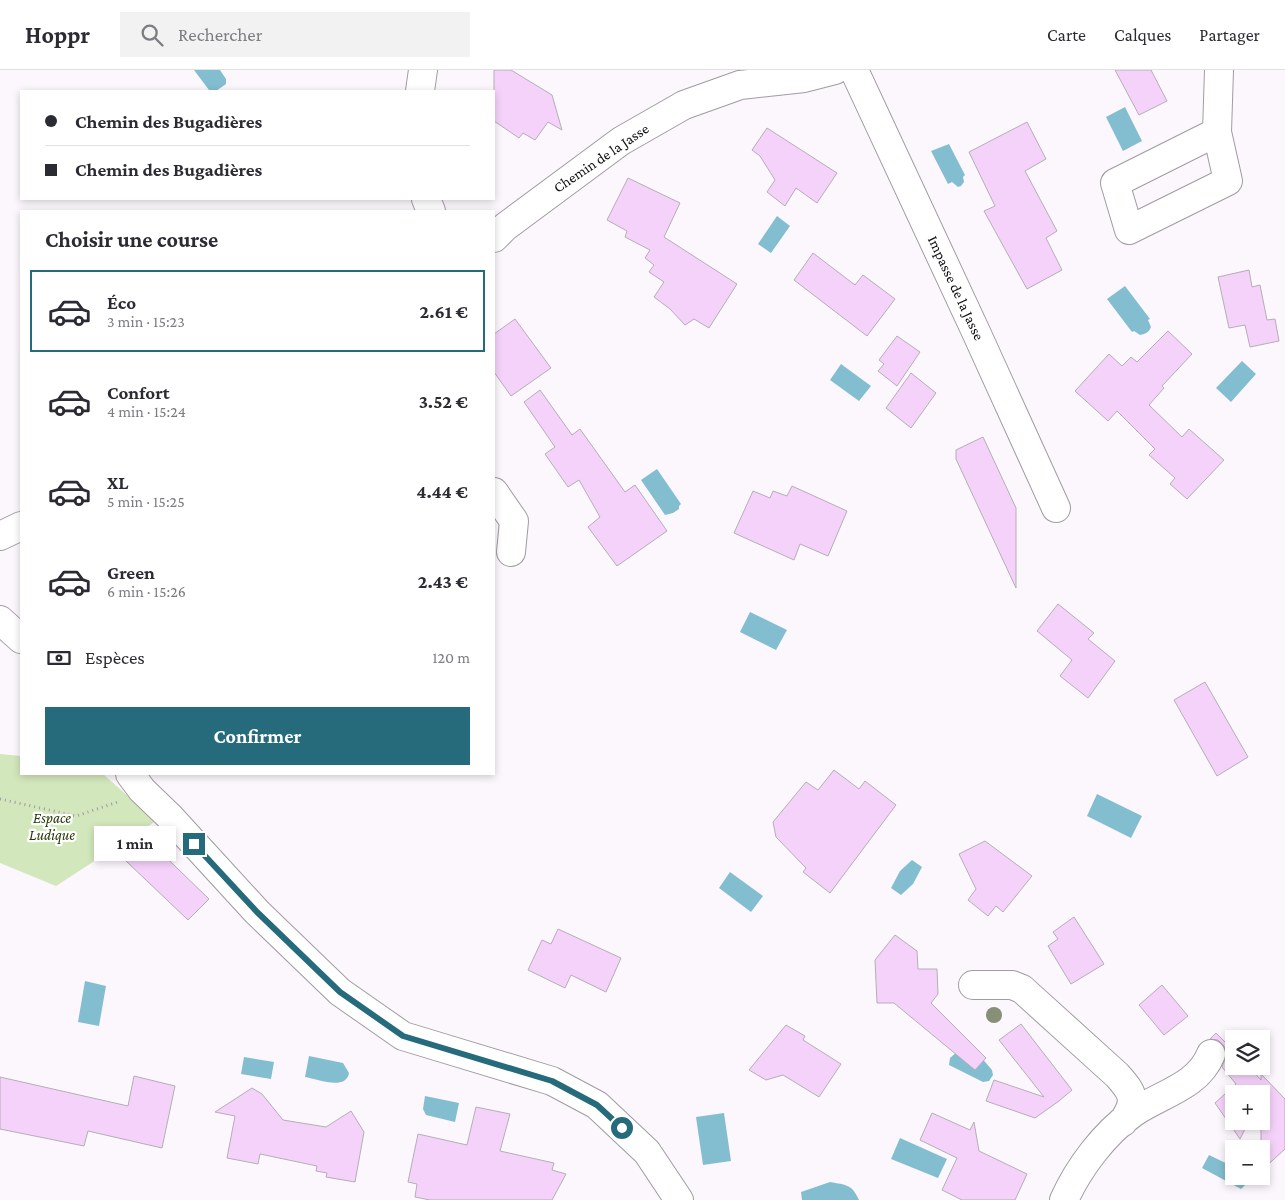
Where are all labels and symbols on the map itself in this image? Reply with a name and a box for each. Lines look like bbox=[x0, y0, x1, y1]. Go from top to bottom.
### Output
street label: Chemin de la Jasse bbox=[550, 120, 652, 197]
street label: Impasse de la Jasse bbox=[924, 233, 987, 344]
park label: Espace Ludique bbox=[29, 810, 75, 844]
callout: 1 min bbox=[94, 826, 176, 862]
route end bbox=[183, 833, 205, 855]
route start bbox=[611, 1117, 633, 1139]

